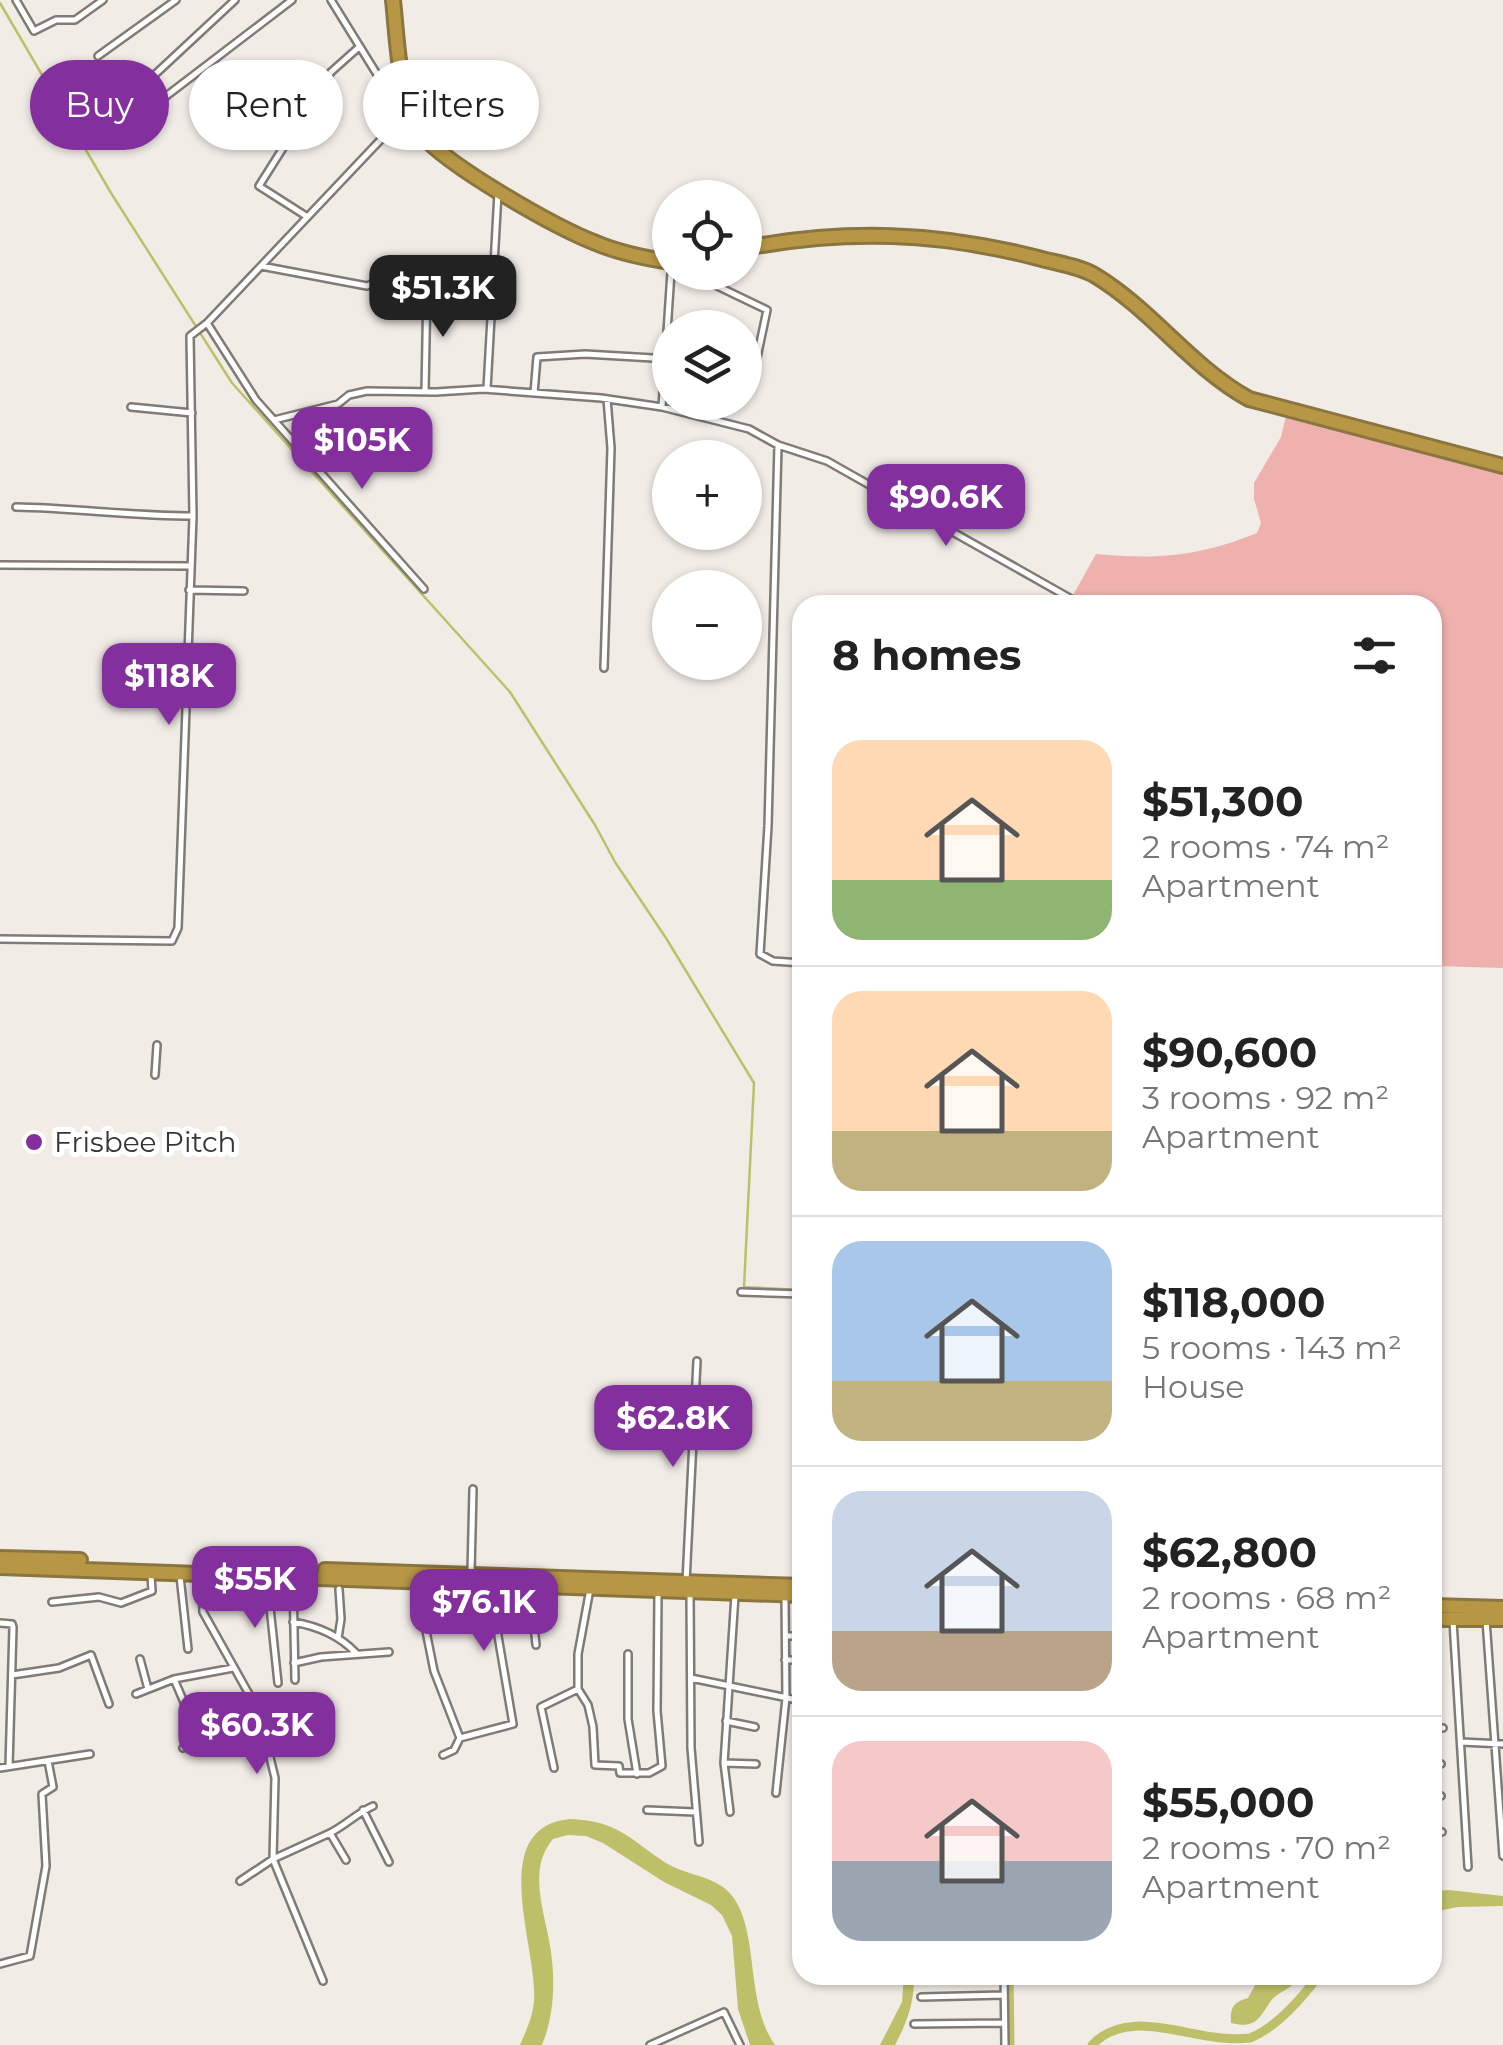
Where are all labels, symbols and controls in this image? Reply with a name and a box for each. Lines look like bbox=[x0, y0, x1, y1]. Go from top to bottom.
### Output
chip: Buy bbox=[30, 60, 169, 150]
chip: Rent bbox=[189, 60, 343, 150]
chip: Filters bbox=[363, 60, 539, 150]
map controls bbox=[652, 180, 762, 680]
button: locate bbox=[652, 180, 762, 290]
pin: $51.3K bbox=[362, 255, 524, 340]
text: $51.3K bbox=[391, 268, 495, 307]
button: layers bbox=[652, 310, 762, 420]
pin: $105K bbox=[292, 407, 432, 492]
text: $105K bbox=[313, 420, 411, 459]
button: + bbox=[652, 440, 762, 550]
pin: $90.6K bbox=[865, 464, 1027, 549]
text: $90.6K bbox=[889, 477, 1003, 516]
button: − bbox=[652, 570, 762, 680]
icon: filters bbox=[1347, 628, 1402, 683]
text: 8 homes bbox=[832, 629, 1021, 681]
pin: $118K bbox=[99, 643, 239, 728]
text: $118K bbox=[124, 656, 214, 695]
text: $51,300 bbox=[1142, 775, 1304, 827]
icon: home bbox=[912, 780, 1032, 900]
text: 2 rooms · 74 m² bbox=[1142, 827, 1390, 866]
text: Apartment bbox=[1142, 866, 1320, 905]
text: $90,600 bbox=[1142, 1026, 1317, 1078]
icon: home bbox=[912, 1031, 1032, 1151]
text: 3 rooms · 92 m² bbox=[1142, 1078, 1389, 1117]
text: Apartment bbox=[1142, 1117, 1320, 1156]
place label: Frisbee Pitch bbox=[54, 1125, 237, 1159]
marker: Frisbee Pitch bbox=[23, 1131, 45, 1153]
text: $118,000 bbox=[1142, 1276, 1325, 1328]
icon: home bbox=[912, 1281, 1032, 1401]
text: 5 rooms · 143 m² bbox=[1142, 1328, 1402, 1367]
text: House bbox=[1142, 1367, 1245, 1406]
pin: $62.8K bbox=[592, 1385, 754, 1470]
text: $62.8K bbox=[616, 1398, 730, 1437]
text: $62,800 bbox=[1142, 1526, 1317, 1578]
icon: home bbox=[912, 1531, 1032, 1651]
pin: $55K bbox=[196, 1546, 314, 1631]
text: $55K bbox=[214, 1559, 296, 1598]
pin: $76.1K bbox=[403, 1569, 565, 1654]
text: 2 rooms · 68 m² bbox=[1142, 1578, 1392, 1617]
text: $76.1K bbox=[432, 1582, 536, 1621]
text: Apartment bbox=[1142, 1617, 1320, 1656]
pin: $60.3K bbox=[176, 1692, 338, 1777]
text: $60.3K bbox=[200, 1705, 314, 1744]
text: $55,000 bbox=[1142, 1776, 1315, 1828]
icon: home bbox=[912, 1781, 1032, 1901]
text: 2 rooms · 70 m² bbox=[1142, 1828, 1391, 1867]
text: Apartment bbox=[1142, 1867, 1320, 1906]

